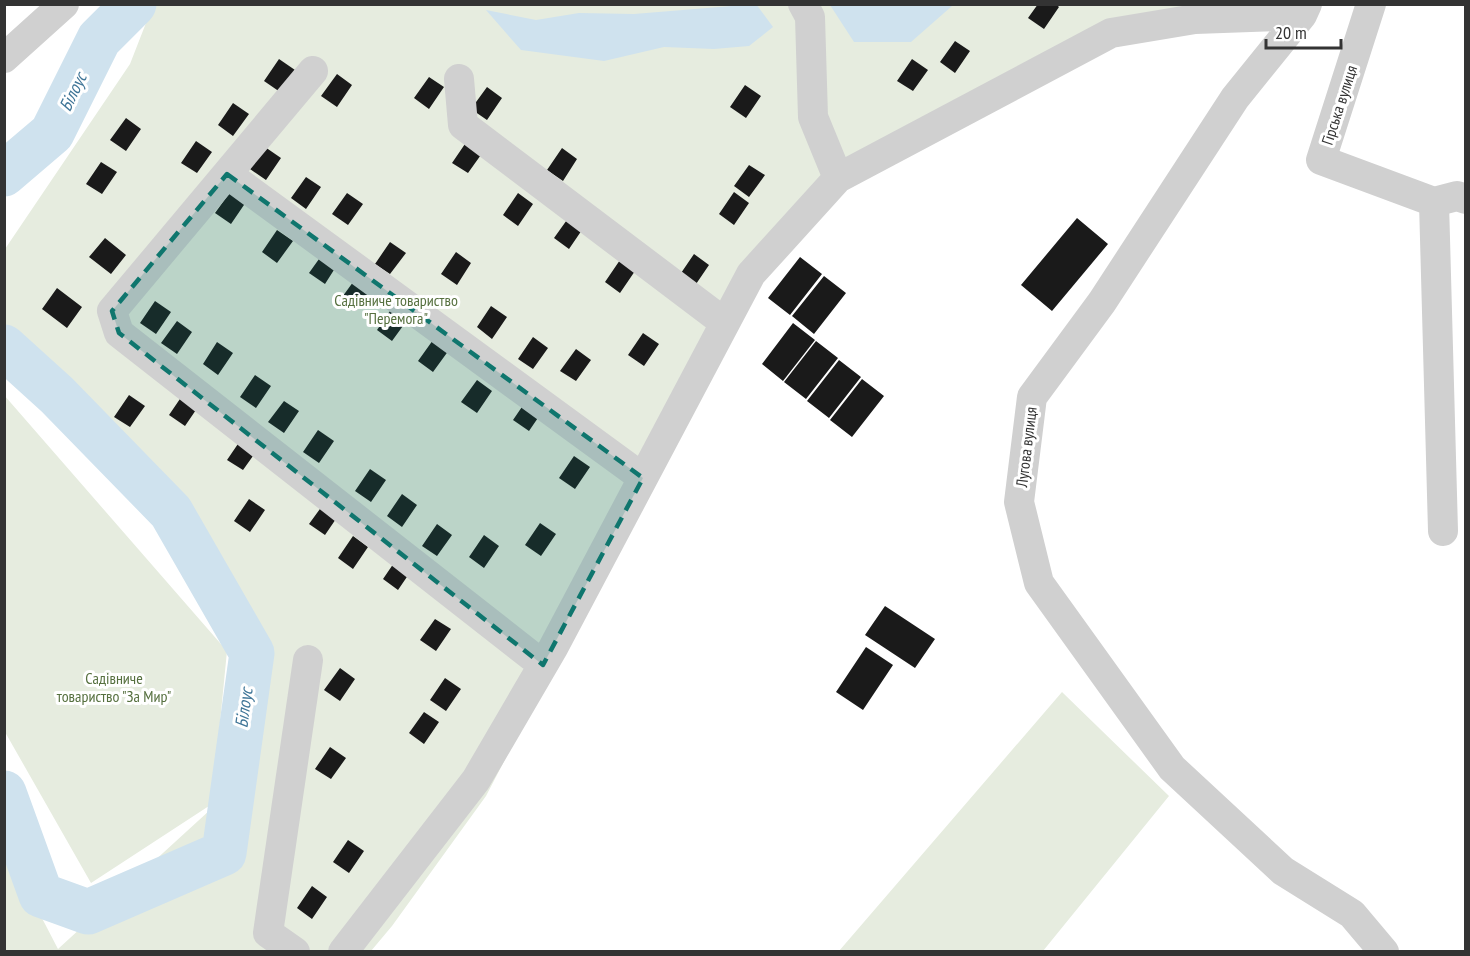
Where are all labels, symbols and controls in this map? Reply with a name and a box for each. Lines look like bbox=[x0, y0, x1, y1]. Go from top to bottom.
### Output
scale bar bbox=[1266, 12, 1341, 50]
text: 20 m bbox=[1275, 21, 1307, 44]
street label: Гірська вулиця bbox=[1317, 63, 1361, 147]
water label: Білоус bbox=[53, 66, 93, 115]
park label: Садівниче товариство "Перемога" bbox=[334, 290, 458, 328]
street label: Лугова вулиця bbox=[1011, 406, 1041, 489]
park label: Садівниче товариство "За Мир" bbox=[57, 668, 171, 706]
water label: Білоус bbox=[229, 684, 258, 729]

